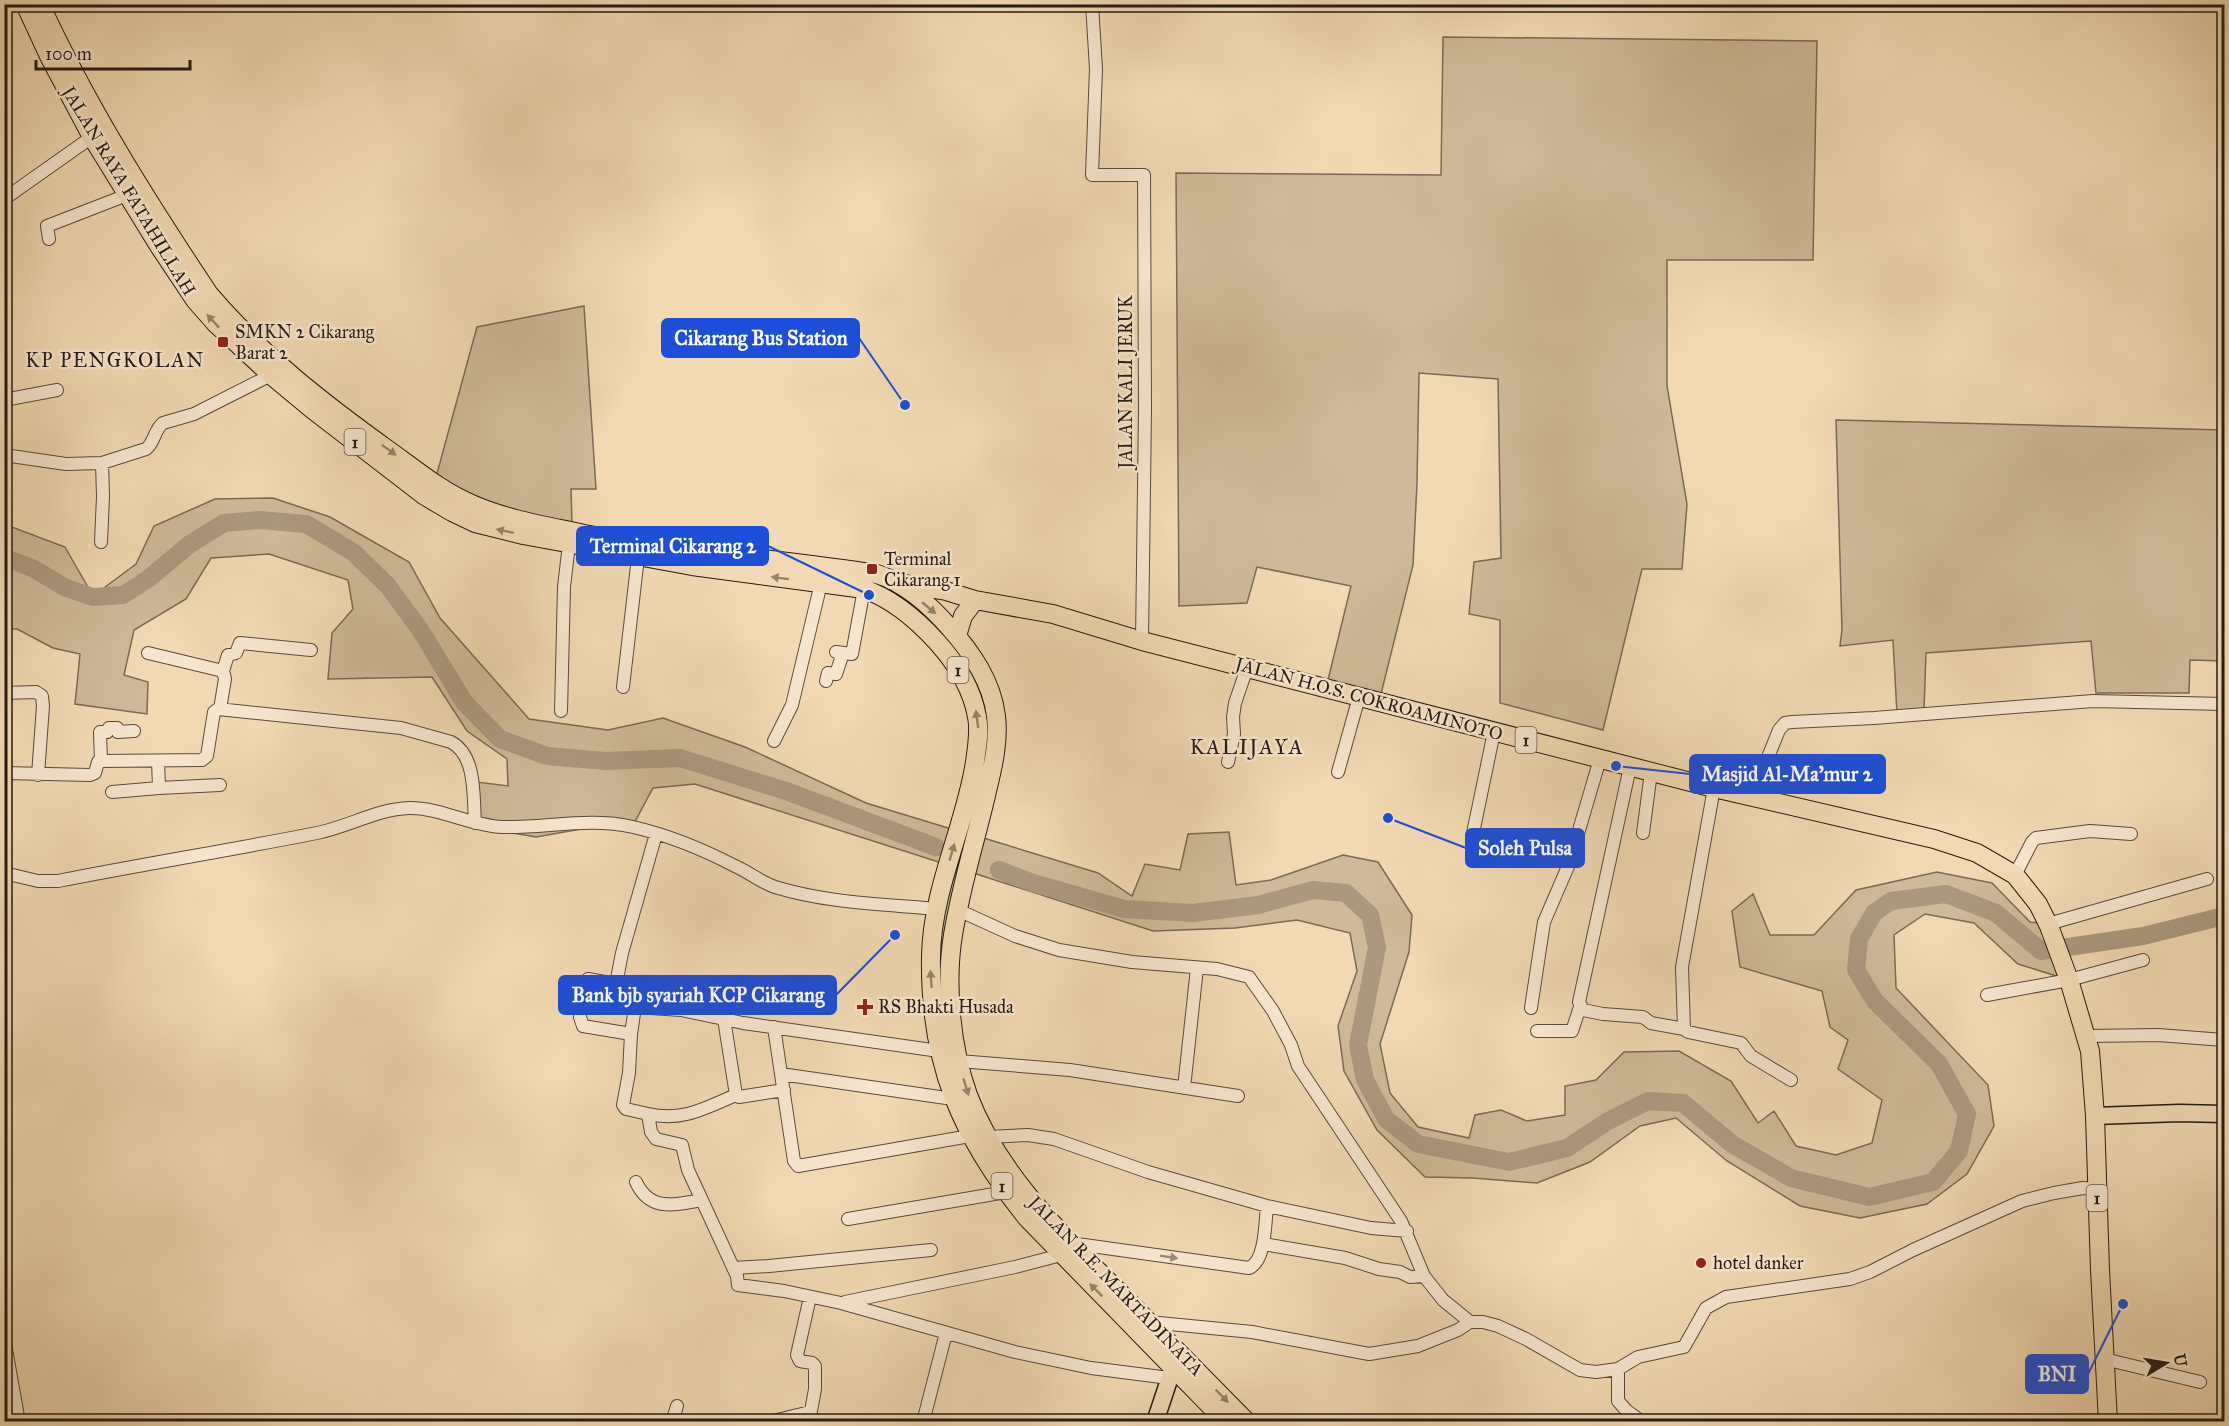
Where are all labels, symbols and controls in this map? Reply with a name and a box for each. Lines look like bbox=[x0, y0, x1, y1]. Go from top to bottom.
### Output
scale bar bbox=[36, 33, 190, 71]
text: 100 m bbox=[45, 43, 92, 65]
street label: JALAN RAYA FATAHILLAH bbox=[56, 81, 200, 300]
street label: JALAN KALI JERUK bbox=[1115, 294, 1138, 471]
one-way arrow bbox=[207, 314, 221, 328]
callout: Cikarang Bus Station bbox=[662, 319, 859, 357]
place label: SMKN 2 Cikarang Barat 2 bbox=[235, 321, 375, 364]
text: Cikarang Bus Station bbox=[674, 326, 848, 351]
marker: SMKN 2 Cikarang Barat 2 bbox=[216, 335, 230, 349]
district label: KP PENGKOLAN bbox=[25, 348, 205, 372]
road number: 1 bbox=[344, 429, 366, 455]
one-way arrow bbox=[381, 444, 396, 456]
one-way arrow bbox=[496, 526, 514, 536]
callout: Terminal Cikarang 2 bbox=[577, 527, 768, 565]
text: Terminal Cikarang 2 bbox=[589, 534, 757, 559]
place label: Terminal Cikarang 1 bbox=[884, 548, 961, 592]
marker: Terminal Cikarang 1 bbox=[865, 562, 879, 576]
one-way arrow bbox=[770, 573, 789, 582]
one-way arrow bbox=[921, 601, 936, 614]
street label: JALAN H.O.S. COKROAMINOTO bbox=[1231, 652, 1505, 746]
road number: 1 bbox=[948, 657, 968, 683]
one-way arrow bbox=[972, 709, 981, 728]
road number: 1 bbox=[1516, 727, 1537, 753]
district label: KALIJAYA bbox=[1190, 734, 1304, 760]
callout: Masjid Al-Ma'mur 2 bbox=[1690, 755, 1885, 793]
text: Masjid Al-Ma'mur 2 bbox=[1702, 762, 1874, 787]
callout: Soleh Pulsa bbox=[1466, 829, 1584, 867]
text: Soleh Pulsa bbox=[1478, 836, 1573, 860]
one-way arrow bbox=[948, 843, 957, 861]
one-way arrow bbox=[927, 970, 936, 989]
callout: Bank bjb syariah KCP Cikarang bbox=[559, 976, 836, 1014]
text: Bank bjb syariah KCP Cikarang bbox=[572, 983, 825, 1008]
place label: RS Bhakti Husada bbox=[878, 996, 1014, 1018]
marker: RS Bhakti Husada bbox=[856, 998, 874, 1016]
one-way arrow bbox=[962, 1078, 971, 1096]
road number: 1 bbox=[992, 1173, 1012, 1199]
road number: 1 bbox=[2086, 1185, 2108, 1211]
street label: JALAN R.E. MARTADINATA bbox=[1022, 1190, 1208, 1381]
place label: hotel danker bbox=[1713, 1252, 1804, 1274]
one-way arrow bbox=[1160, 1253, 1179, 1262]
marker: hotel danker bbox=[1694, 1256, 1708, 1270]
one-way arrow bbox=[1089, 1284, 1103, 1298]
north arrow bbox=[2136, 1333, 2196, 1393]
text: U bbox=[2170, 1352, 2191, 1369]
callout: BNI bbox=[2026, 1355, 2088, 1393]
text: BNI bbox=[2038, 1362, 2077, 1386]
one-way arrow bbox=[1215, 1389, 1229, 1404]

